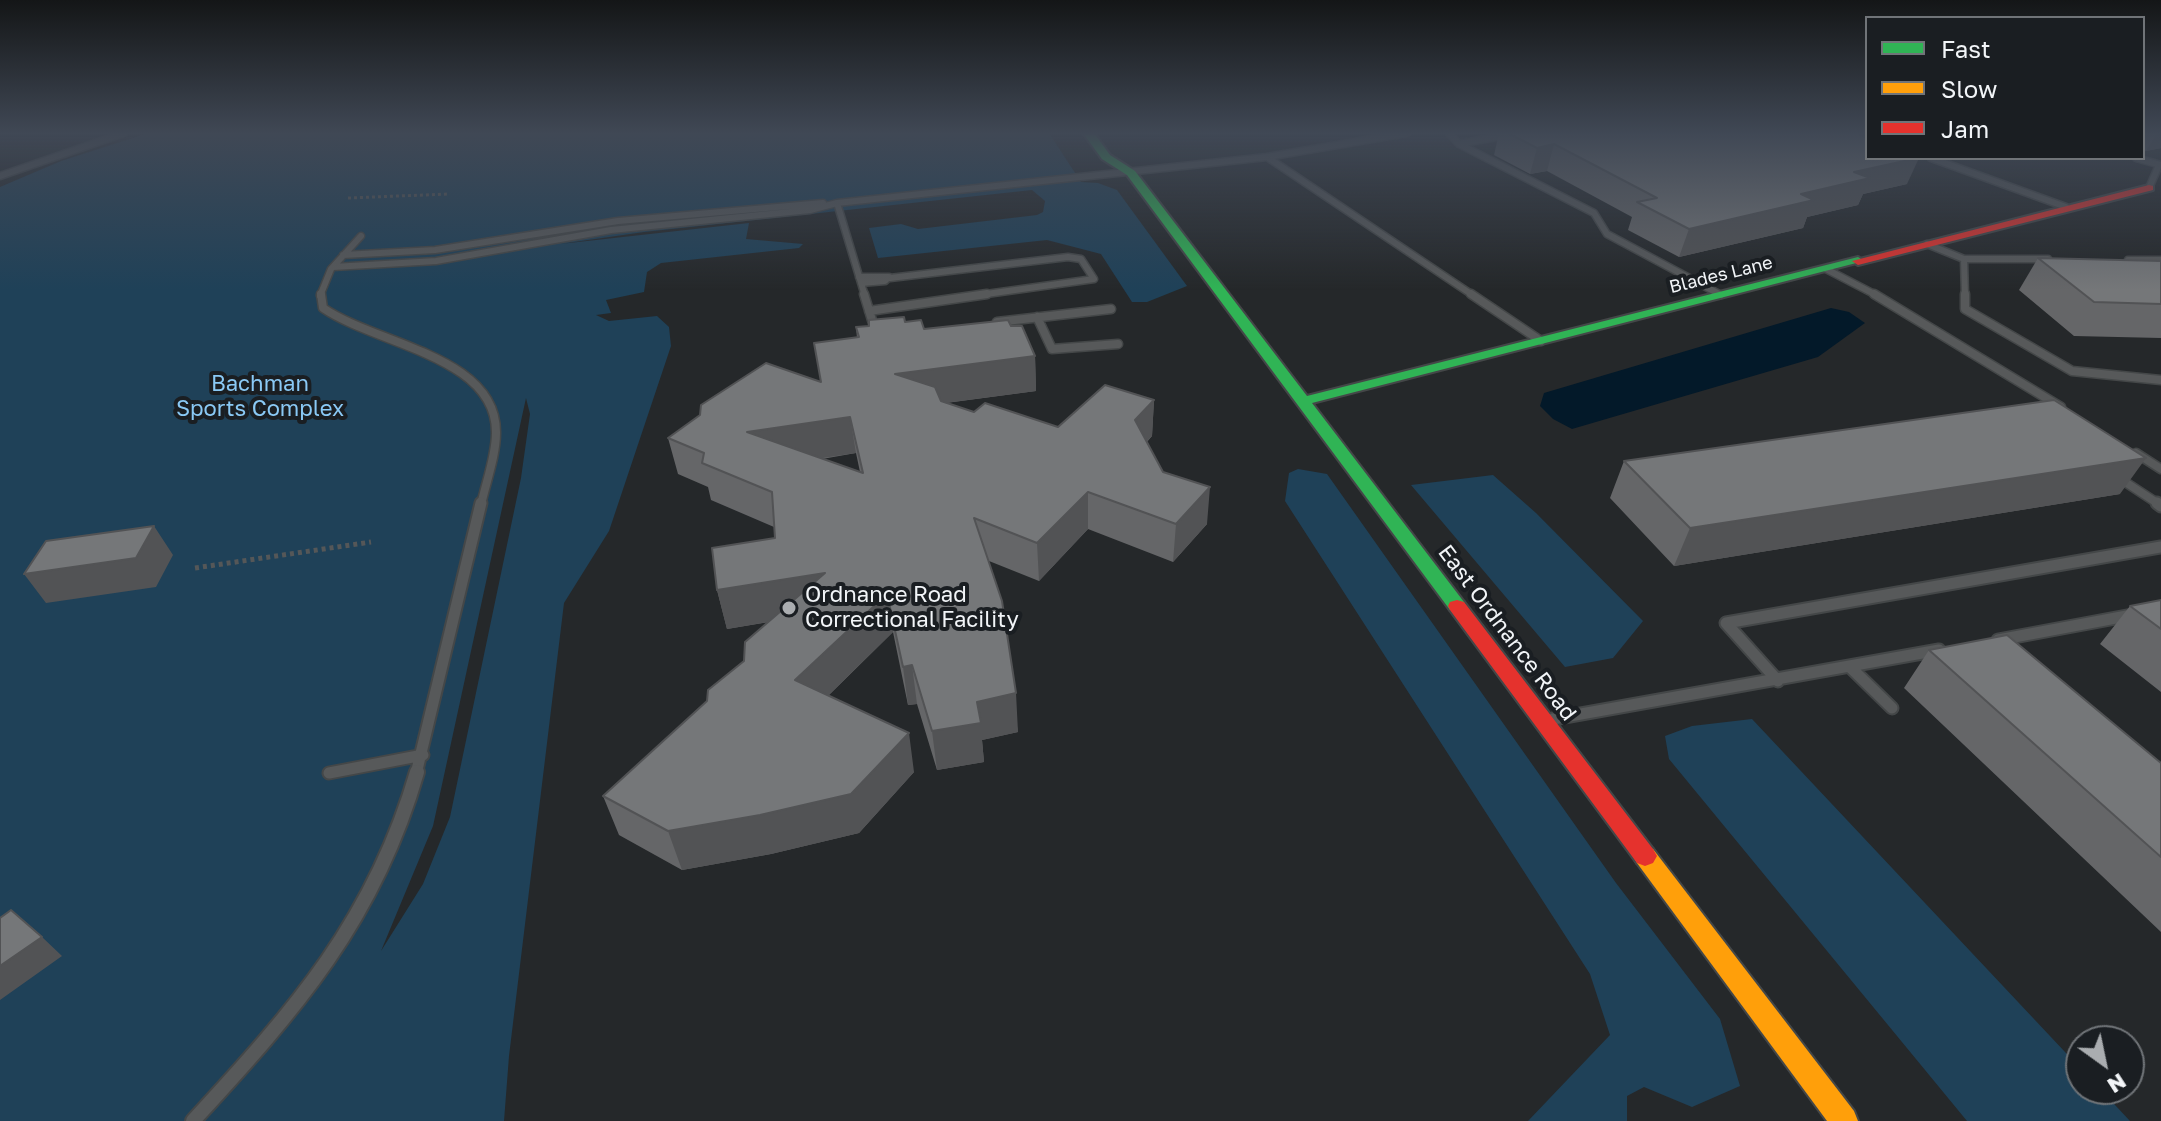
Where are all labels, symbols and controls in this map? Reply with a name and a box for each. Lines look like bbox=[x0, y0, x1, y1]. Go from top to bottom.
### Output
legend bbox=[1865, 16, 2145, 160]
text: Fast bbox=[1941, 34, 1991, 63]
text: Slow bbox=[1941, 74, 1997, 103]
text: Jam bbox=[1941, 114, 1989, 143]
street label: Blades Lane bbox=[1667, 252, 1775, 298]
park label: Bachman Sports Complex bbox=[176, 371, 344, 422]
street label: East Ordnance Road bbox=[1432, 540, 1582, 726]
place label: Ordnance Road Correctional Facility bbox=[805, 582, 1019, 634]
marker: Ordnance Road Correctional Facility bbox=[780, 599, 798, 617]
north arrow bbox=[2065, 1025, 2145, 1105]
text: N bbox=[2103, 1068, 2132, 1100]

